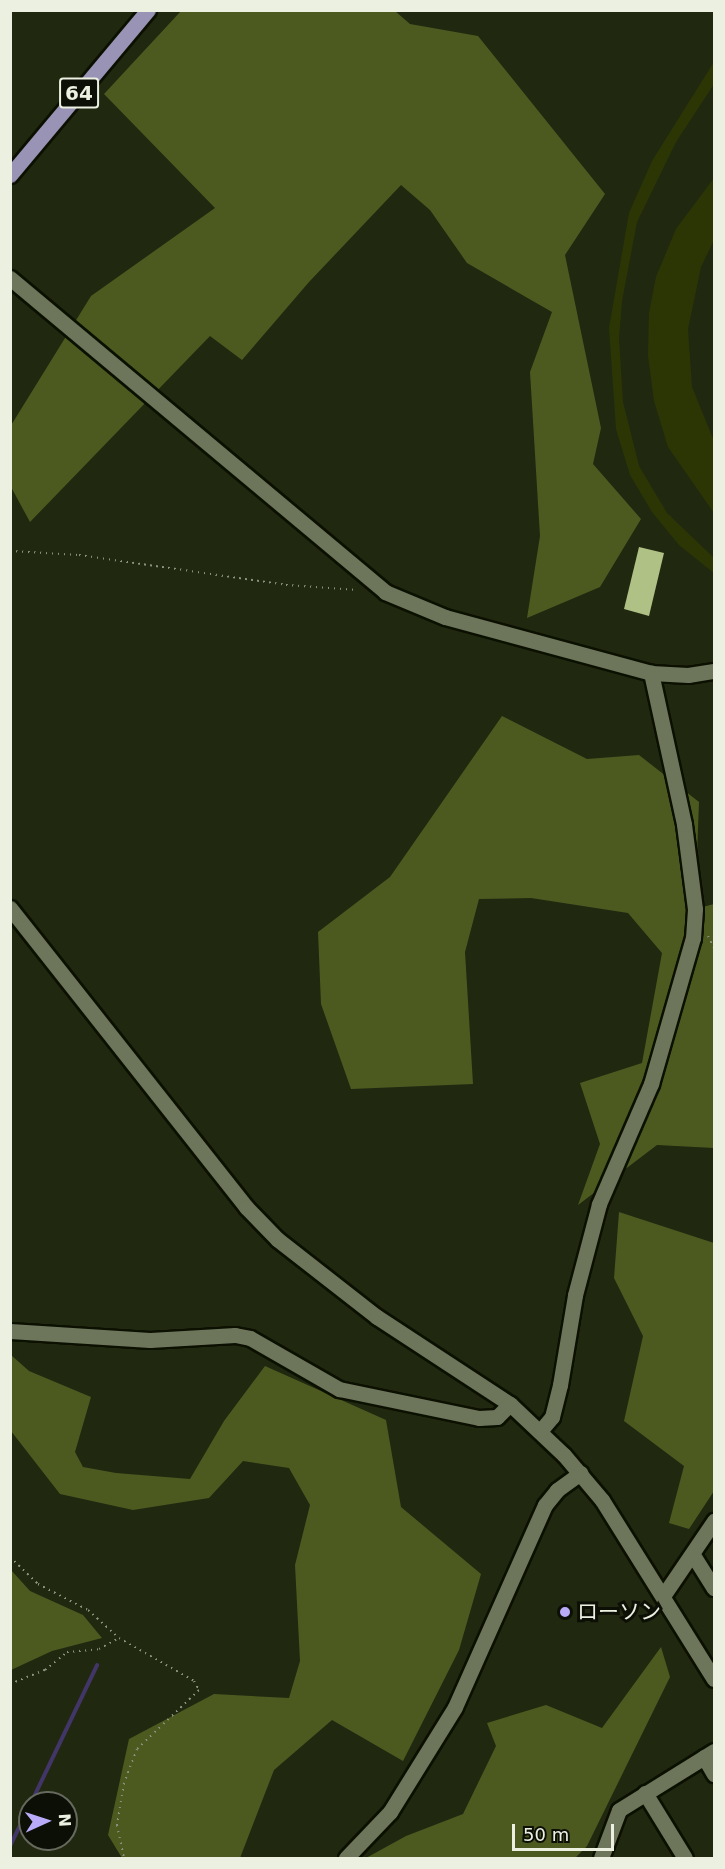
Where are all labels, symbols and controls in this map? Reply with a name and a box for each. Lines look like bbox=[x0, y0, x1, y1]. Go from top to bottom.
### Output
road number: 64 bbox=[58, 76, 100, 110]
place label: ローソン bbox=[577, 1599, 661, 1625]
marker: ローソン bbox=[558, 1605, 572, 1619]
north arrow bbox=[18, 1791, 78, 1851]
scale bar bbox=[515, 1812, 617, 1850]
text: N bbox=[55, 1813, 74, 1827]
text: 50 m bbox=[523, 1824, 569, 1845]

